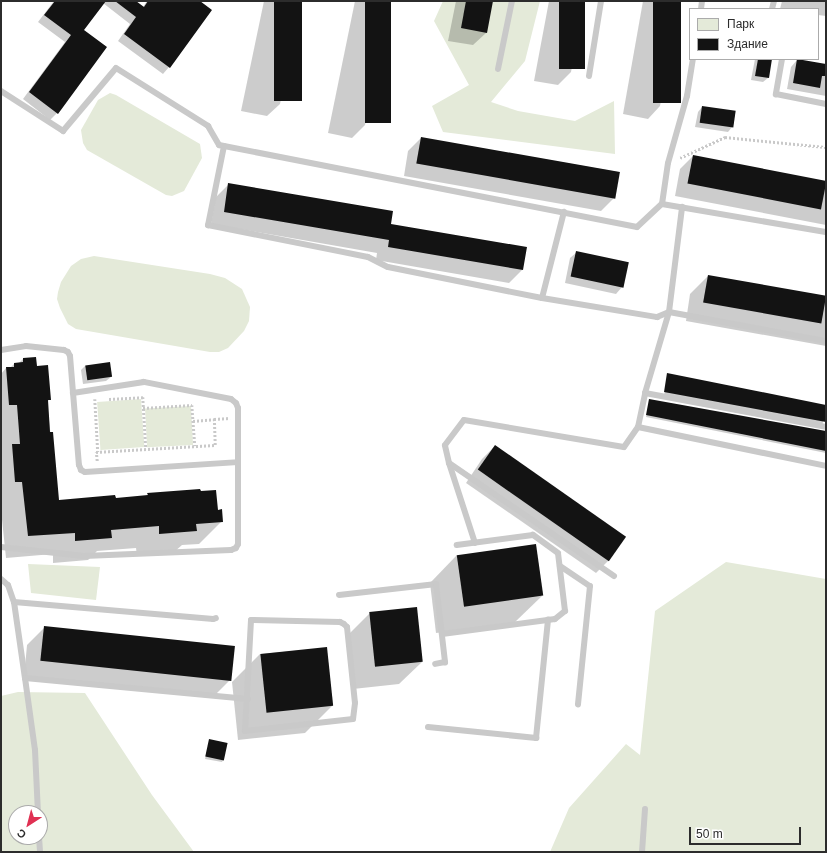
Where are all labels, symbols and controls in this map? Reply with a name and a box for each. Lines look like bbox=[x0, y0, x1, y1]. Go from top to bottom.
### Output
legend bbox=[689, 8, 819, 60]
text: Парк bbox=[727, 17, 754, 31]
text: Здание bbox=[727, 37, 768, 51]
north arrow bbox=[8, 805, 48, 845]
scale bar bbox=[691, 819, 803, 845]
text: С bbox=[15, 827, 28, 841]
text: 50 m bbox=[696, 827, 723, 841]

